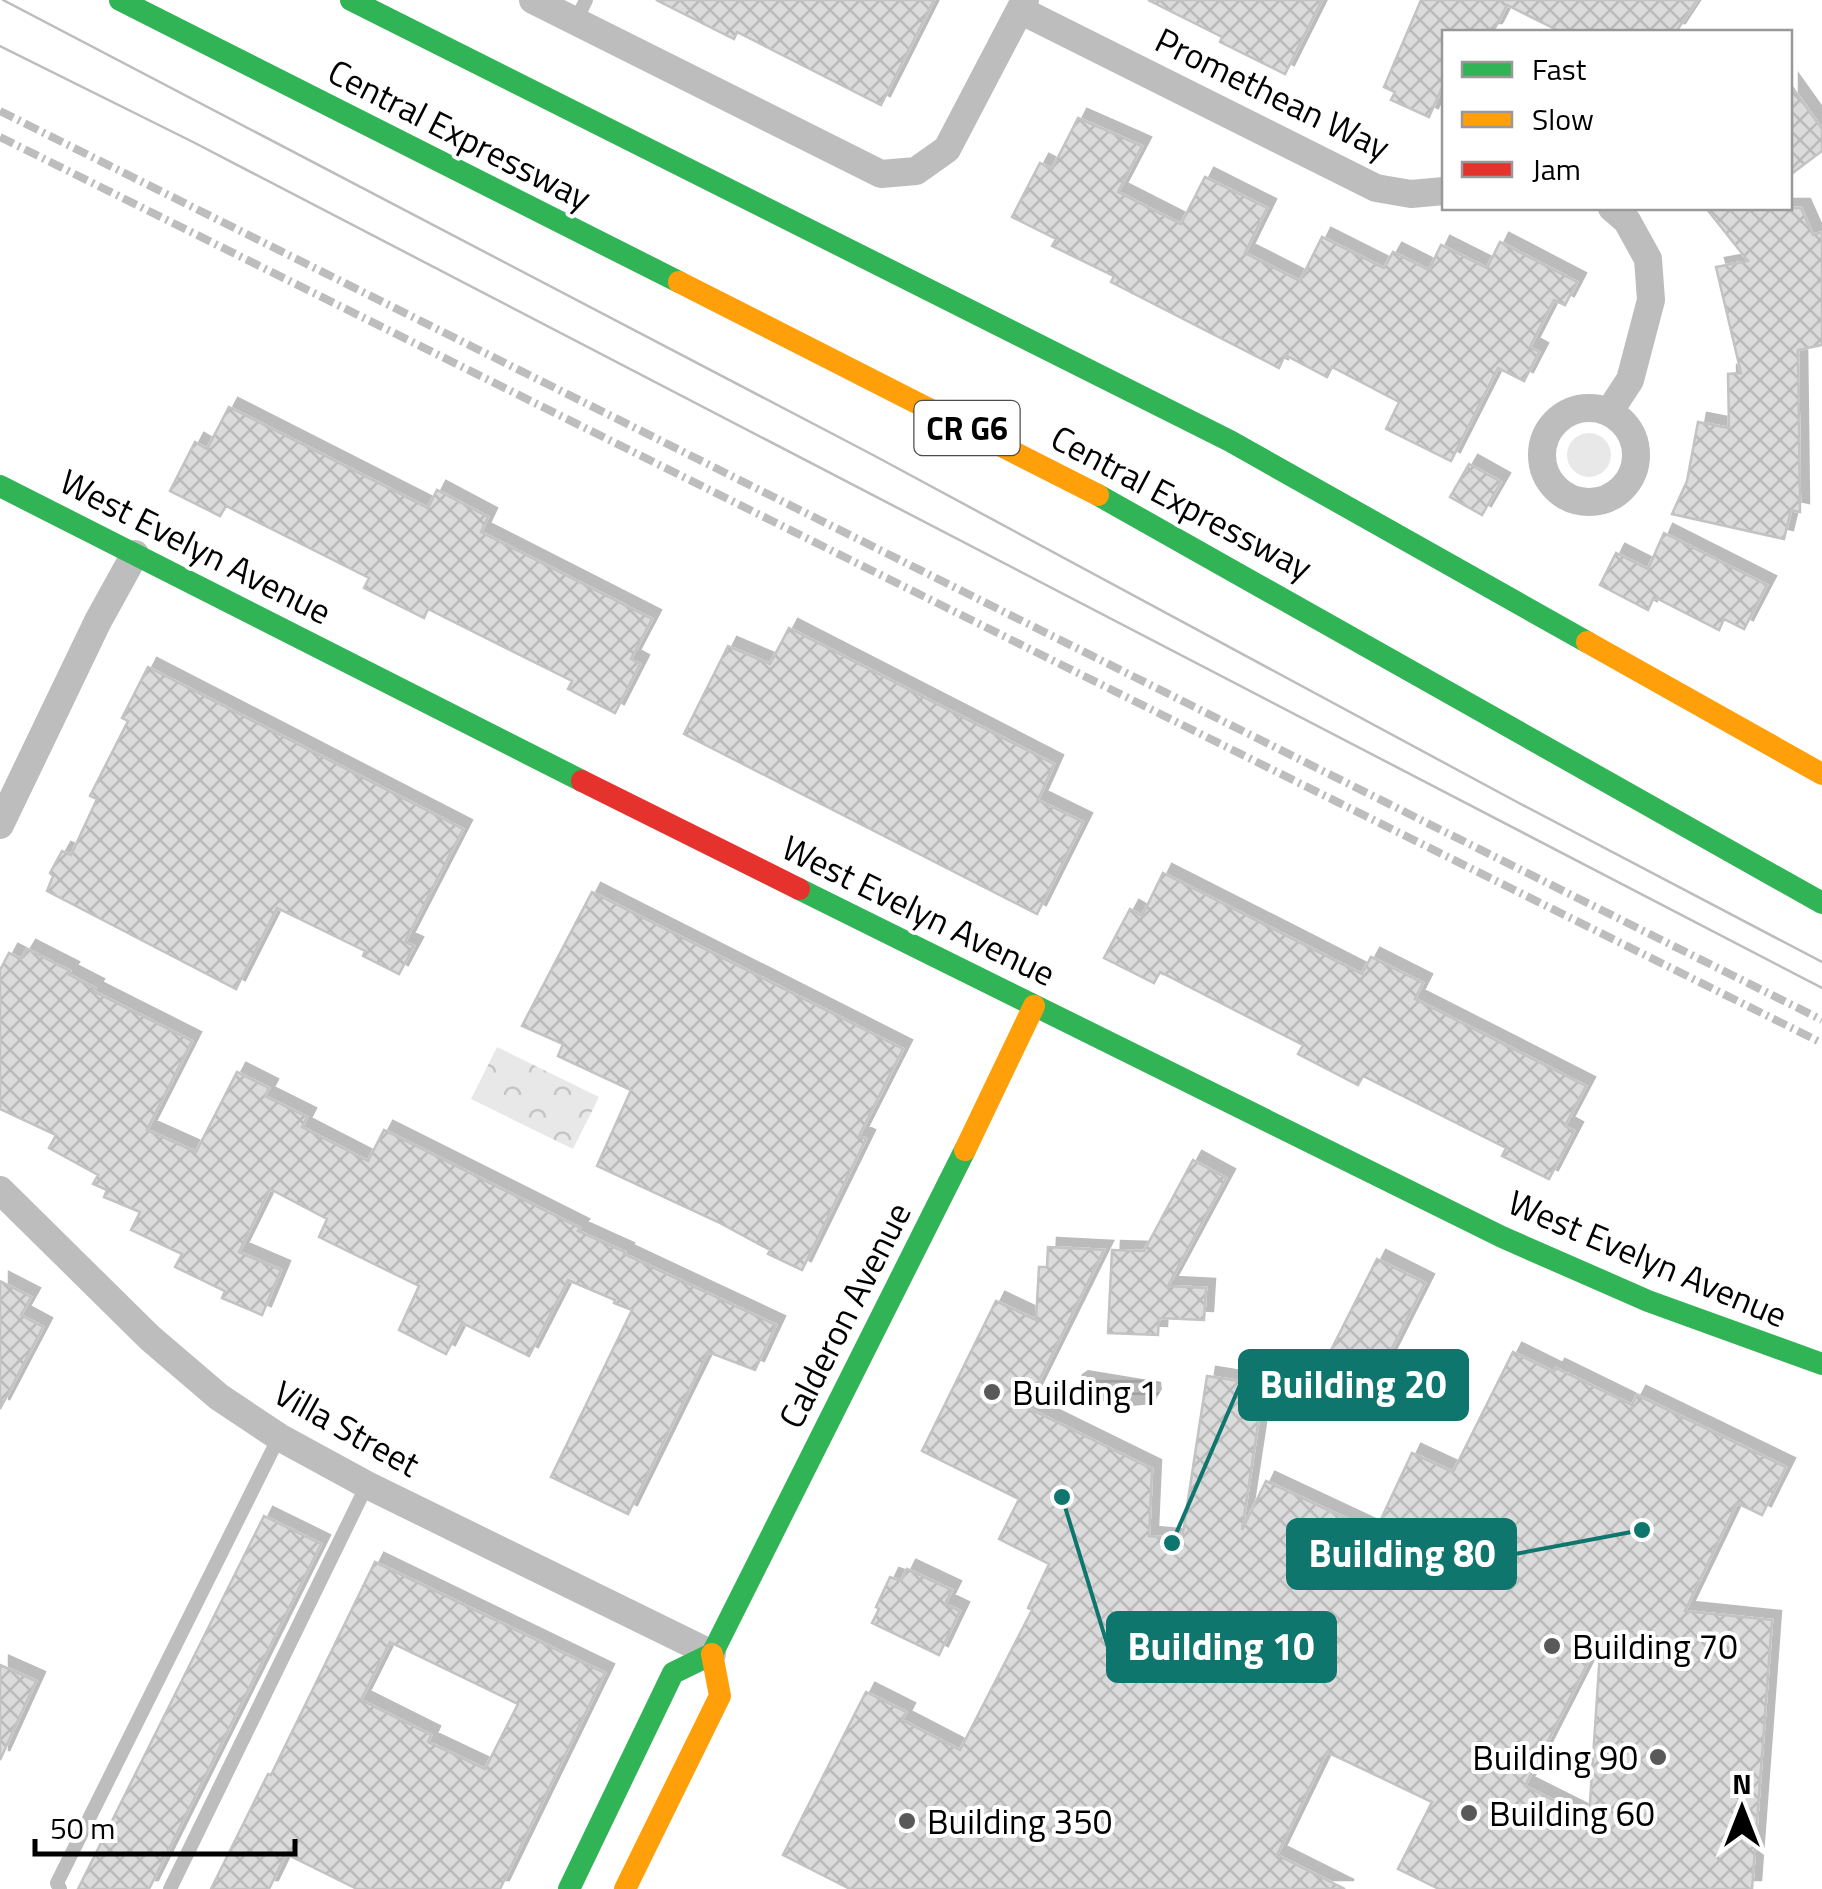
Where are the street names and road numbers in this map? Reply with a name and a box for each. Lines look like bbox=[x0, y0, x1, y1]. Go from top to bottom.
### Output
street label: Promethean Way bbox=[1146, 13, 1400, 173]
street label: Central Expressway bbox=[319, 44, 601, 224]
road number: CR G6 bbox=[914, 401, 1020, 455]
street label: Central Expressway bbox=[1042, 410, 1322, 594]
street label: West Evelyn Avenue bbox=[51, 454, 341, 638]
street label: West Evelyn Avenue bbox=[773, 820, 1065, 1000]
street label: West Evelyn Avenue bbox=[1500, 1175, 1796, 1341]
street label: Calderon Avenue bbox=[764, 1193, 924, 1437]
street label: Villa Street bbox=[264, 1366, 430, 1490]

